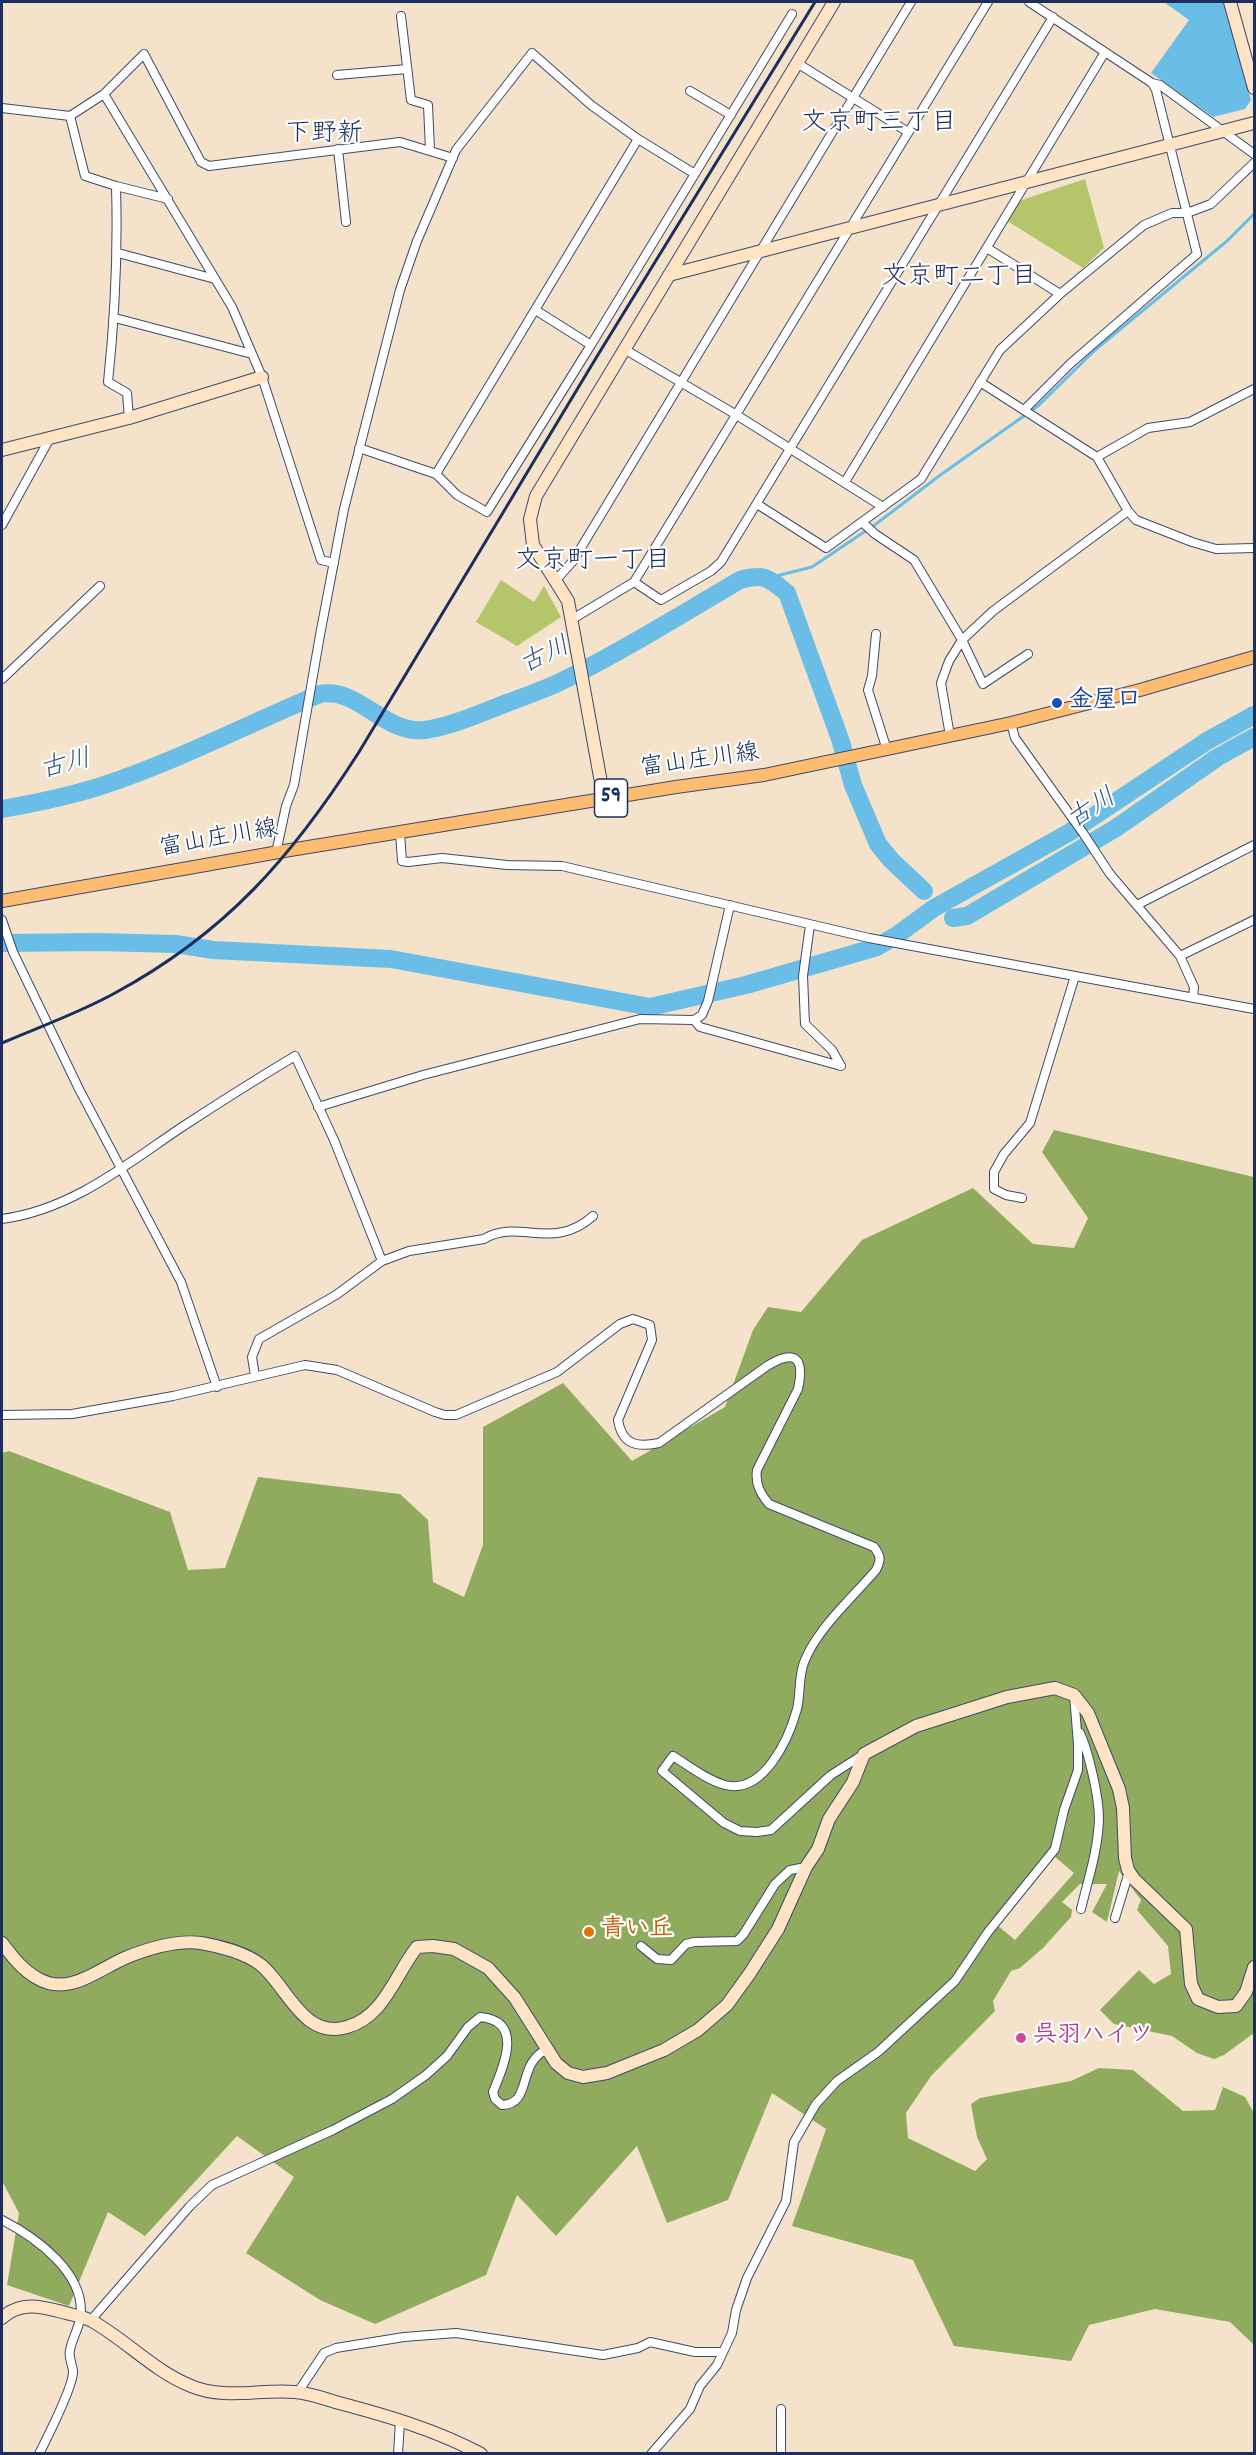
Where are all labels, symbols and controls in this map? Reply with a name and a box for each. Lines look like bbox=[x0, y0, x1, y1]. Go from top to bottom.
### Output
district label: 文京町三丁目 bbox=[801, 109, 957, 141]
district label: 下野新 bbox=[285, 120, 363, 152]
district label: 文京町二丁目 bbox=[881, 263, 1037, 295]
district label: 文京町一丁目 bbox=[515, 547, 671, 579]
water label: 古川 bbox=[516, 633, 576, 683]
place label: 金屋口 bbox=[1069, 689, 1141, 717]
marker: 金屋口 bbox=[1050, 696, 1064, 710]
street label: 富山庄川線 bbox=[639, 740, 761, 786]
water label: 古川 bbox=[37, 746, 95, 788]
road number: 59 bbox=[594, 779, 628, 817]
water label: 古川 bbox=[1063, 784, 1123, 838]
street label: 富山庄川線 bbox=[157, 816, 281, 866]
place label: 青い丘 bbox=[601, 1918, 673, 1946]
marker: 青い丘 bbox=[582, 1925, 596, 1939]
place label: 呉羽ハイツ bbox=[1033, 2024, 1153, 2052]
marker: 呉羽ハイツ bbox=[1014, 2031, 1028, 2045]

